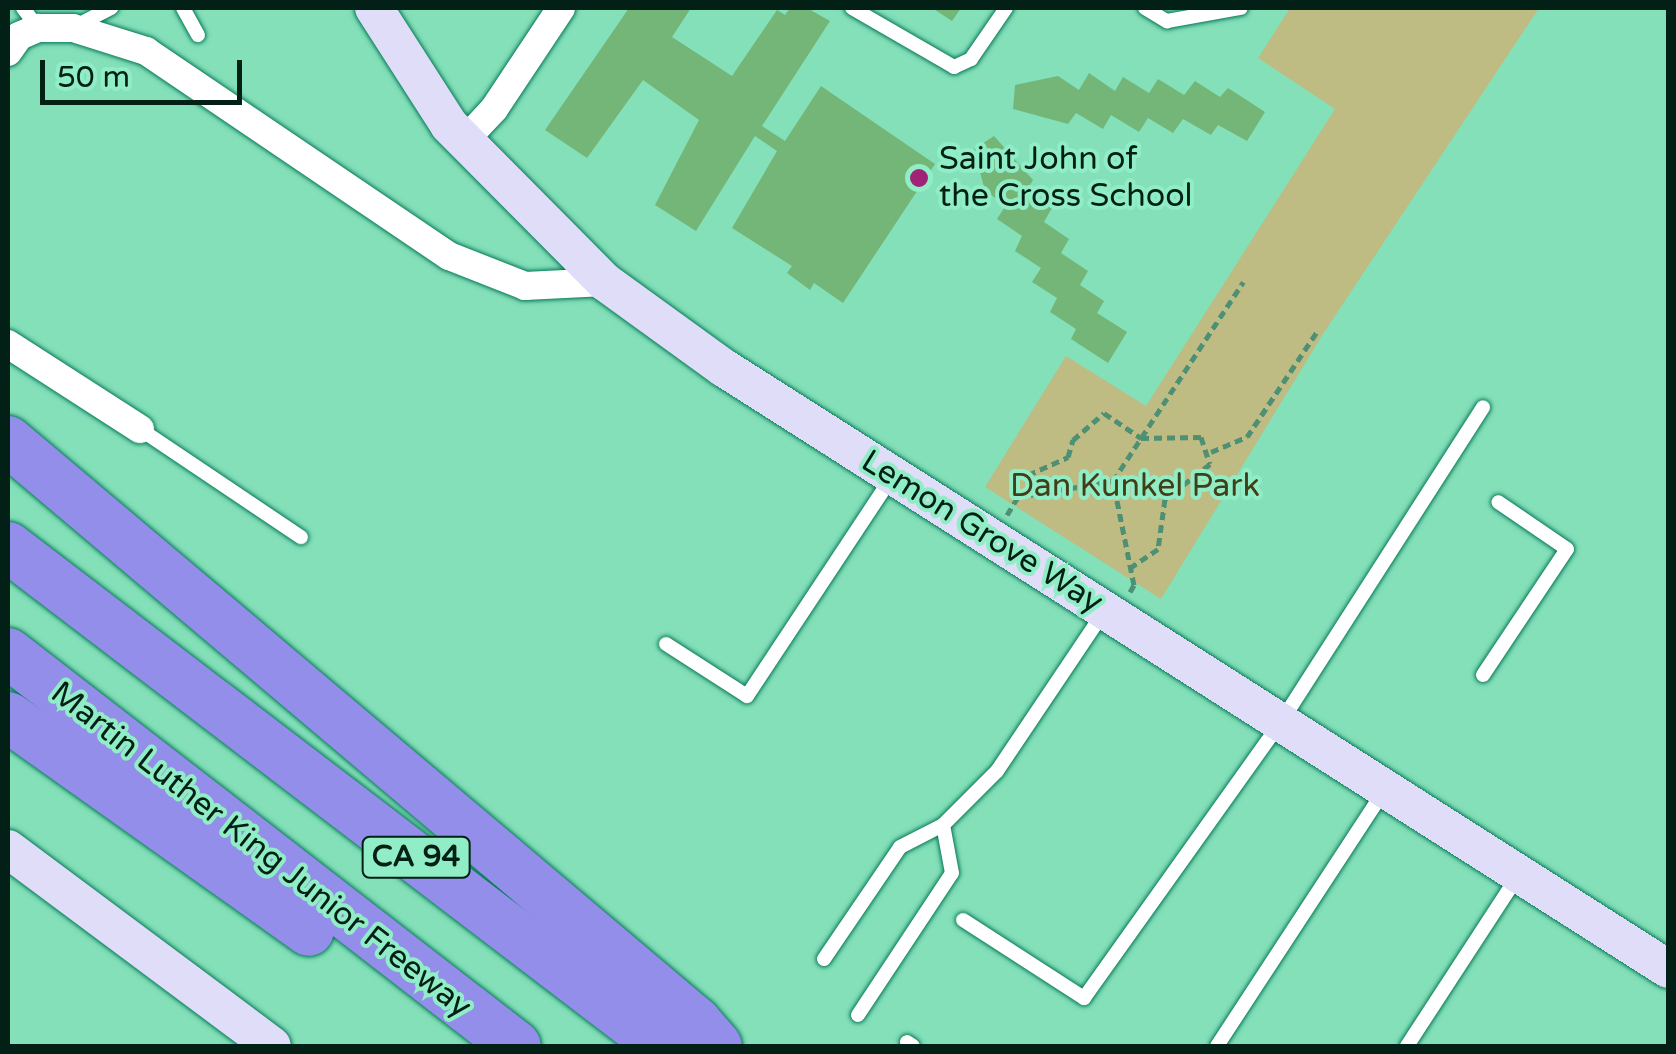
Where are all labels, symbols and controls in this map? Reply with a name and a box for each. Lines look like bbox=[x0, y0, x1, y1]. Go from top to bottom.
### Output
scale bar bbox=[45, 40, 248, 102]
text: 50 m bbox=[57, 59, 130, 96]
place label: Saint John of the Cross School bbox=[939, 141, 1193, 216]
marker: Saint John of the Cross School bbox=[908, 167, 930, 189]
street label: Lemon Grove Way bbox=[854, 442, 1110, 622]
park label: Dan Kunkel Park bbox=[1010, 467, 1260, 505]
street label: Martin Luther King Junior Freeway bbox=[43, 674, 479, 1026]
road number: CA 94 bbox=[361, 832, 471, 882]

